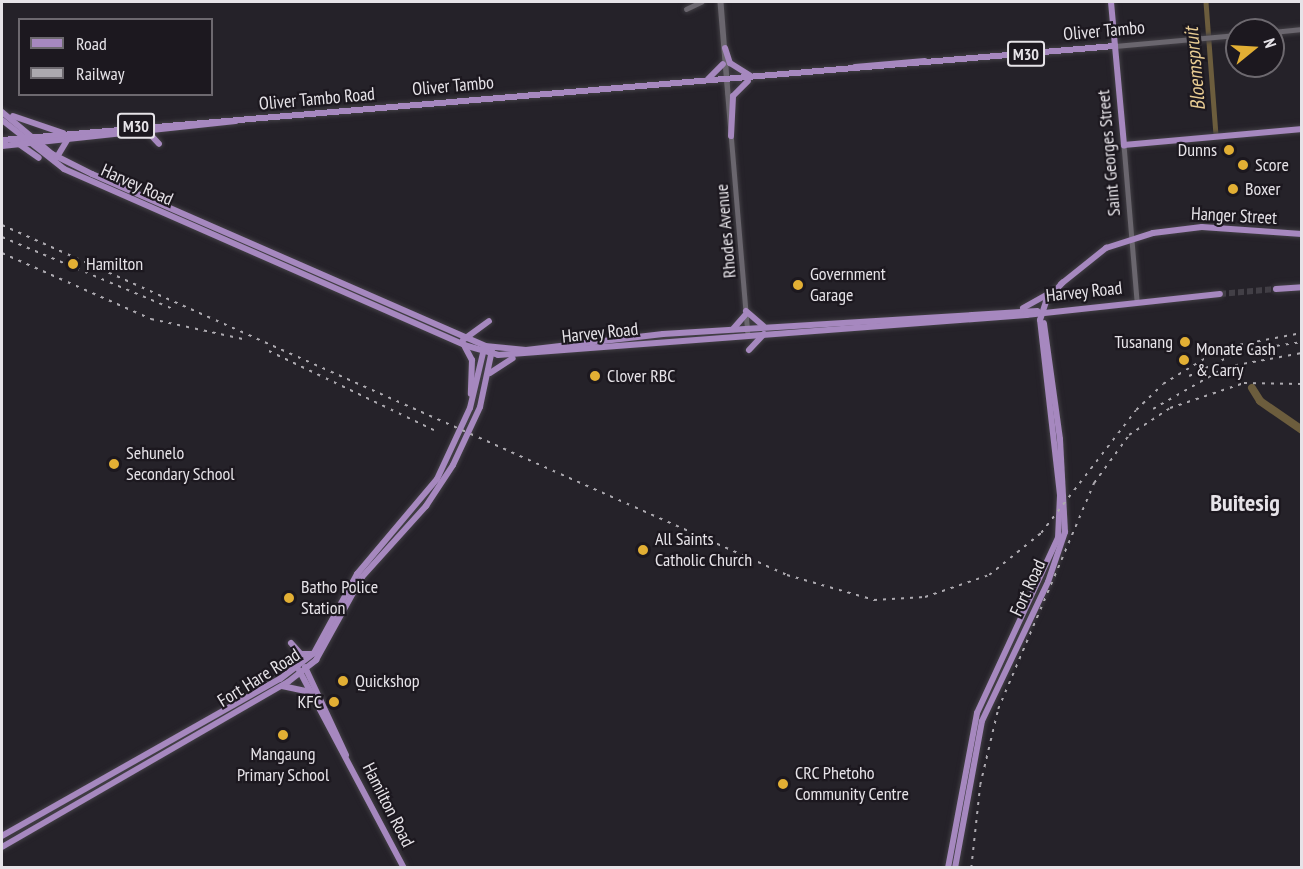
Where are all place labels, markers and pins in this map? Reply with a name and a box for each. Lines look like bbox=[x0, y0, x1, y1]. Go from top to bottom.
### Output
place label: Dunns bbox=[1178, 139, 1217, 161]
marker: Dunns bbox=[1222, 143, 1236, 157]
place label: Score bbox=[1255, 154, 1289, 176]
marker: Score bbox=[1236, 158, 1250, 172]
place label: Boxer bbox=[1245, 178, 1280, 200]
marker: Boxer bbox=[1226, 182, 1240, 196]
place label: Hamilton bbox=[86, 253, 143, 275]
marker: Hamilton bbox=[64, 255, 82, 273]
place label: Government Garage bbox=[810, 264, 886, 306]
marker: Government Garage bbox=[791, 278, 805, 292]
place label: Tusanang bbox=[1115, 331, 1173, 353]
marker: Tusanang bbox=[1178, 335, 1192, 349]
place label: Monate Cash & Carry bbox=[1196, 339, 1276, 382]
marker: Monate Cash & Carry bbox=[1177, 353, 1191, 367]
place label: Clover RBC bbox=[607, 365, 676, 387]
marker: Clover RBC bbox=[588, 369, 602, 383]
place label: Sehunelo Secondary School bbox=[126, 443, 235, 486]
marker: Sehunelo Secondary School bbox=[107, 457, 121, 471]
place label: All Saints Catholic Church bbox=[655, 529, 752, 572]
marker: All Saints Catholic Church bbox=[636, 543, 650, 557]
place label: Batho Police Station bbox=[301, 577, 378, 620]
marker: Batho Police Station bbox=[282, 591, 296, 605]
place label: Quickshop bbox=[355, 670, 420, 692]
marker: Quickshop bbox=[336, 674, 350, 688]
place label: KFC bbox=[297, 691, 322, 713]
marker: KFC bbox=[327, 695, 341, 709]
marker: Mangaung Primary School bbox=[276, 728, 290, 742]
place label: Mangaung Primary School bbox=[237, 744, 329, 786]
place label: CRC Phetoho Community Centre bbox=[795, 763, 909, 806]
marker: CRC Phetoho Community Centre bbox=[776, 777, 790, 791]

